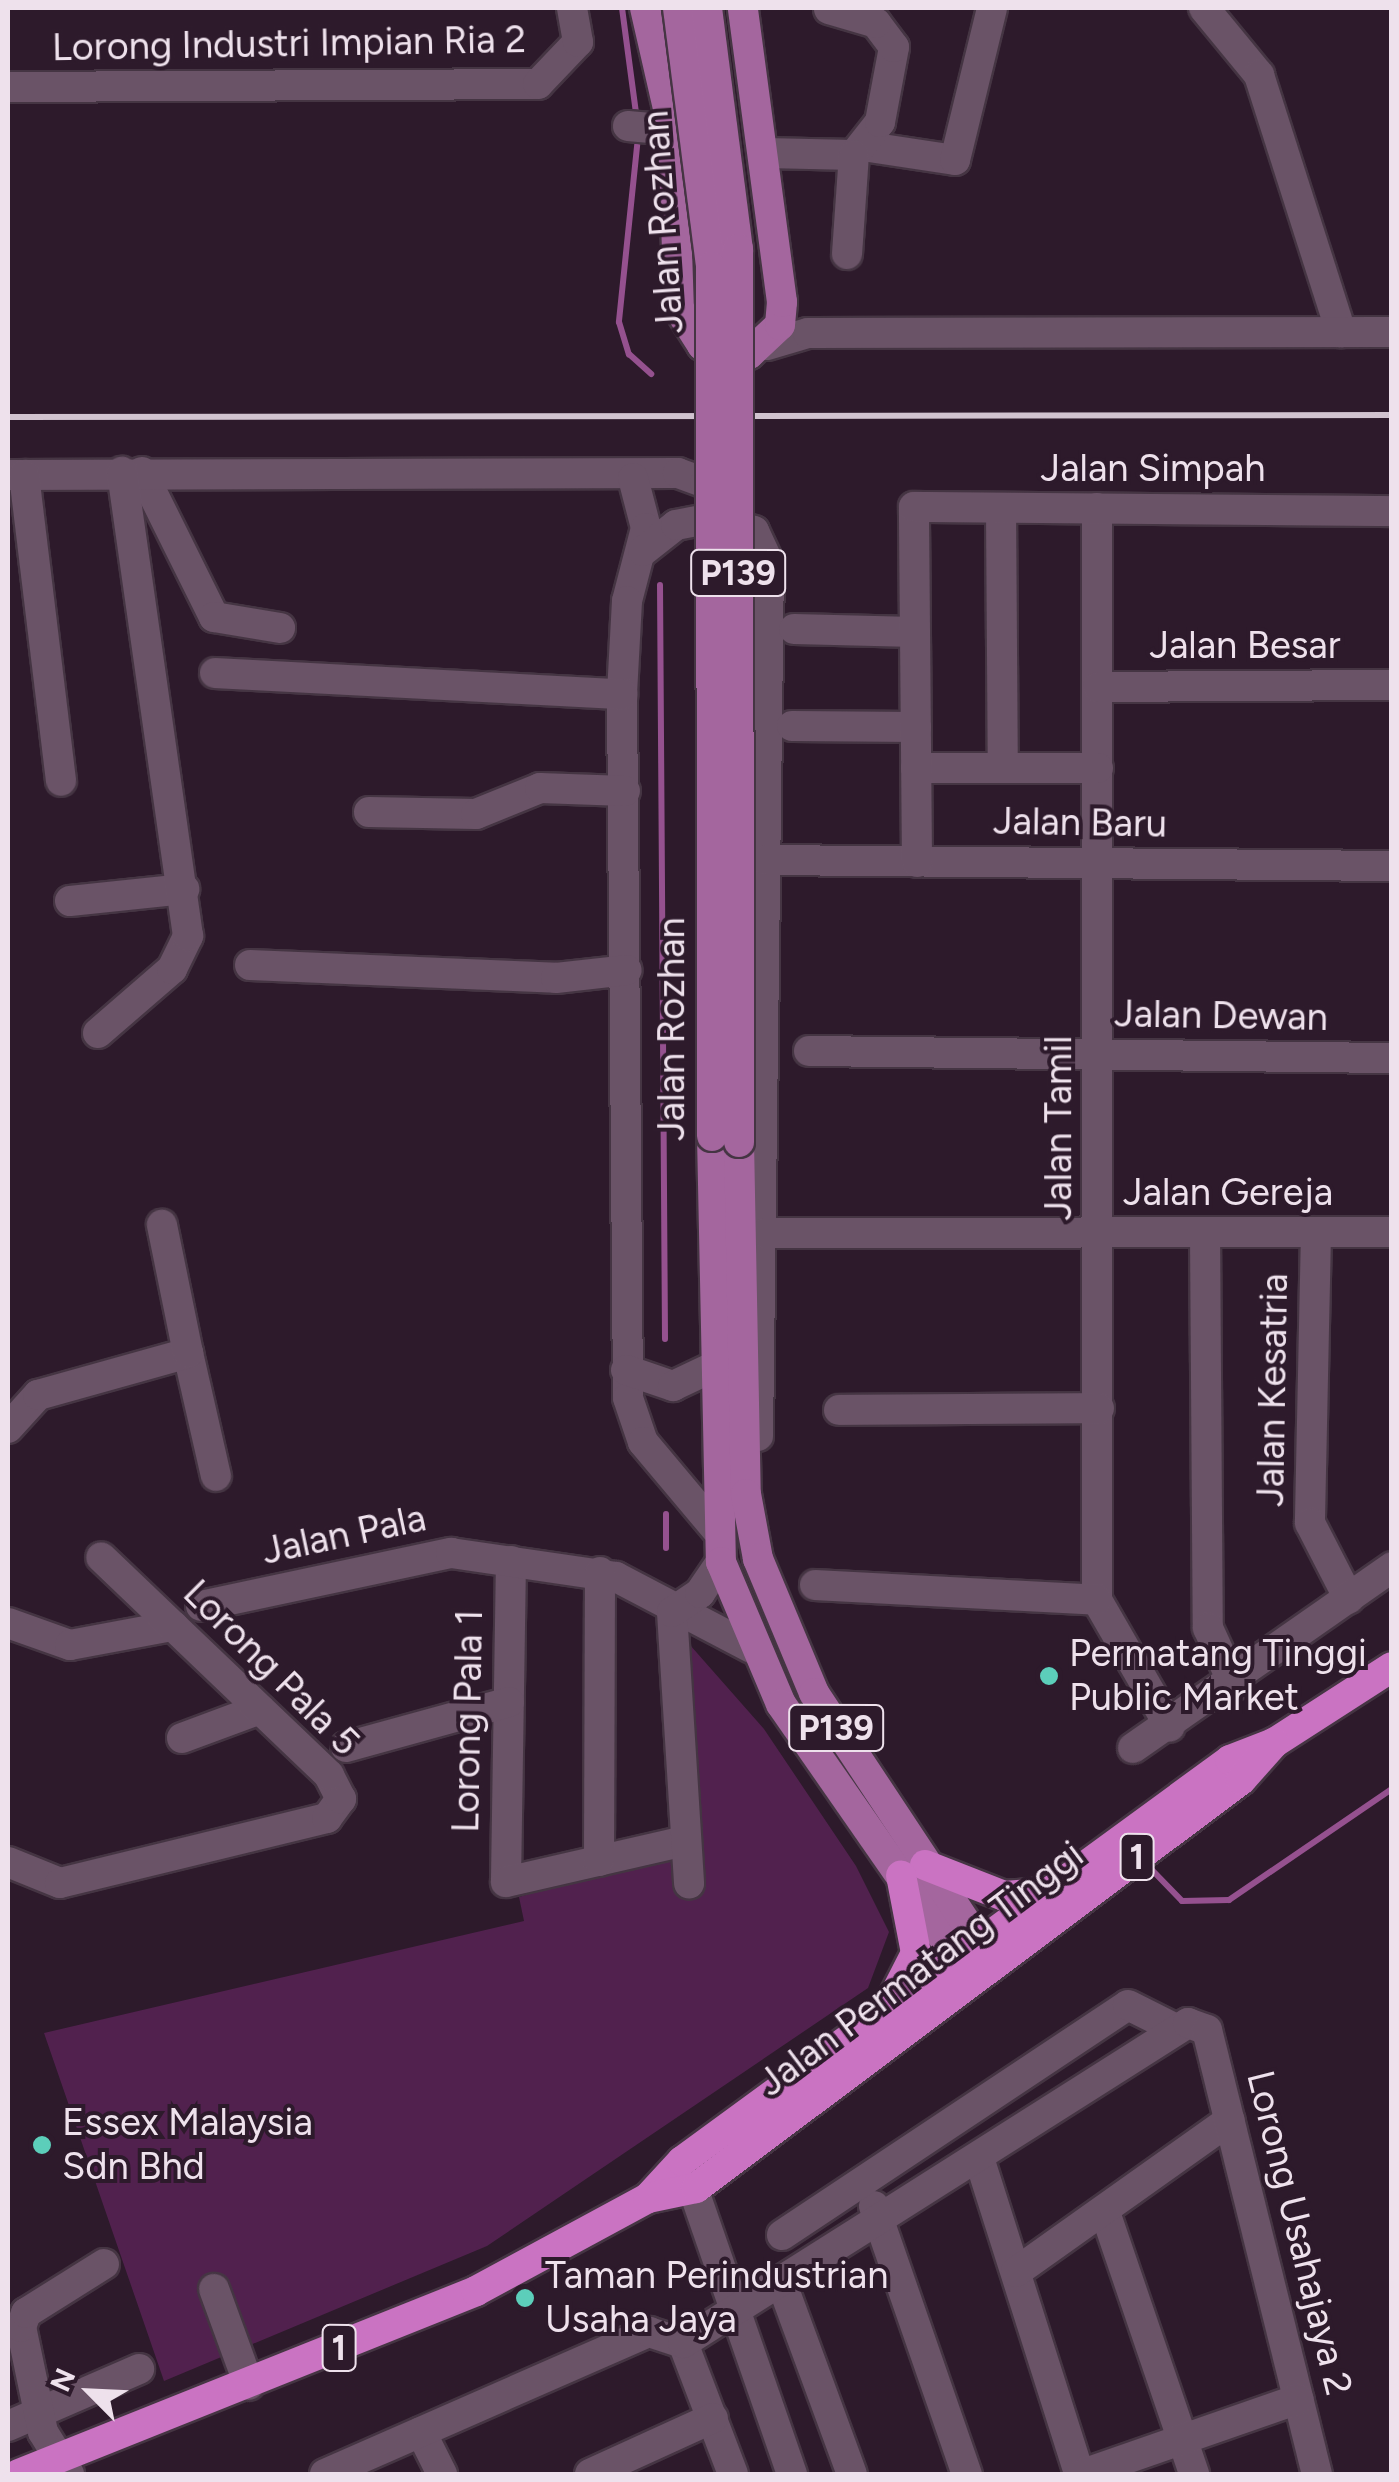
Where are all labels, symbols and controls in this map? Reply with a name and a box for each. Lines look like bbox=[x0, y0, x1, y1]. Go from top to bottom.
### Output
street label: Lorong Industri Impian Ria 2 bbox=[52, 17, 526, 71]
street label: Jalan Rozhan bbox=[632, 109, 694, 335]
street label: Jalan Simpah bbox=[1041, 446, 1265, 492]
road number: P139 bbox=[688, 543, 788, 603]
street label: Jalan Besar bbox=[1149, 623, 1341, 669]
street label: Jalan Baru bbox=[993, 799, 1167, 847]
street label: Jalan Rozhan bbox=[649, 917, 695, 1141]
street label: Jalan Dewan bbox=[1114, 991, 1328, 1041]
street label: Jalan Tamil bbox=[1036, 1036, 1082, 1220]
street label: Jalan Gereja bbox=[1123, 1170, 1333, 1216]
street label: Jalan Kesatria bbox=[1248, 1273, 1298, 1507]
street label: Jalan Pala bbox=[258, 1495, 430, 1575]
street label: Lorong Pala 5 bbox=[174, 1571, 368, 1765]
street label: Lorong Pala 1 bbox=[443, 1609, 493, 1833]
place label: Permatang Tinggi Public Market bbox=[1069, 1631, 1367, 1720]
marker: Permatang Tinggi Public Market bbox=[1038, 1665, 1060, 1687]
road number: P139 bbox=[786, 1698, 886, 1758]
road number: 1 bbox=[1120, 1827, 1154, 1887]
street label: Jalan Permatang Tinggi bbox=[749, 1832, 1093, 2106]
street label: Lorong Usahajaya 2 bbox=[1237, 2066, 1361, 2400]
place label: Essex Malaysia Sdn Bhd bbox=[62, 2100, 313, 2190]
marker: Essex Malaysia Sdn Bhd bbox=[31, 2134, 53, 2156]
place label: Taman Perindustrian Usaha Jaya bbox=[545, 2253, 888, 2342]
marker: Taman Perindustrian Usaha Jaya bbox=[514, 2287, 536, 2309]
road number: 1 bbox=[322, 2318, 356, 2378]
north arrow bbox=[40, 2342, 140, 2442]
text: N bbox=[43, 2363, 83, 2397]

